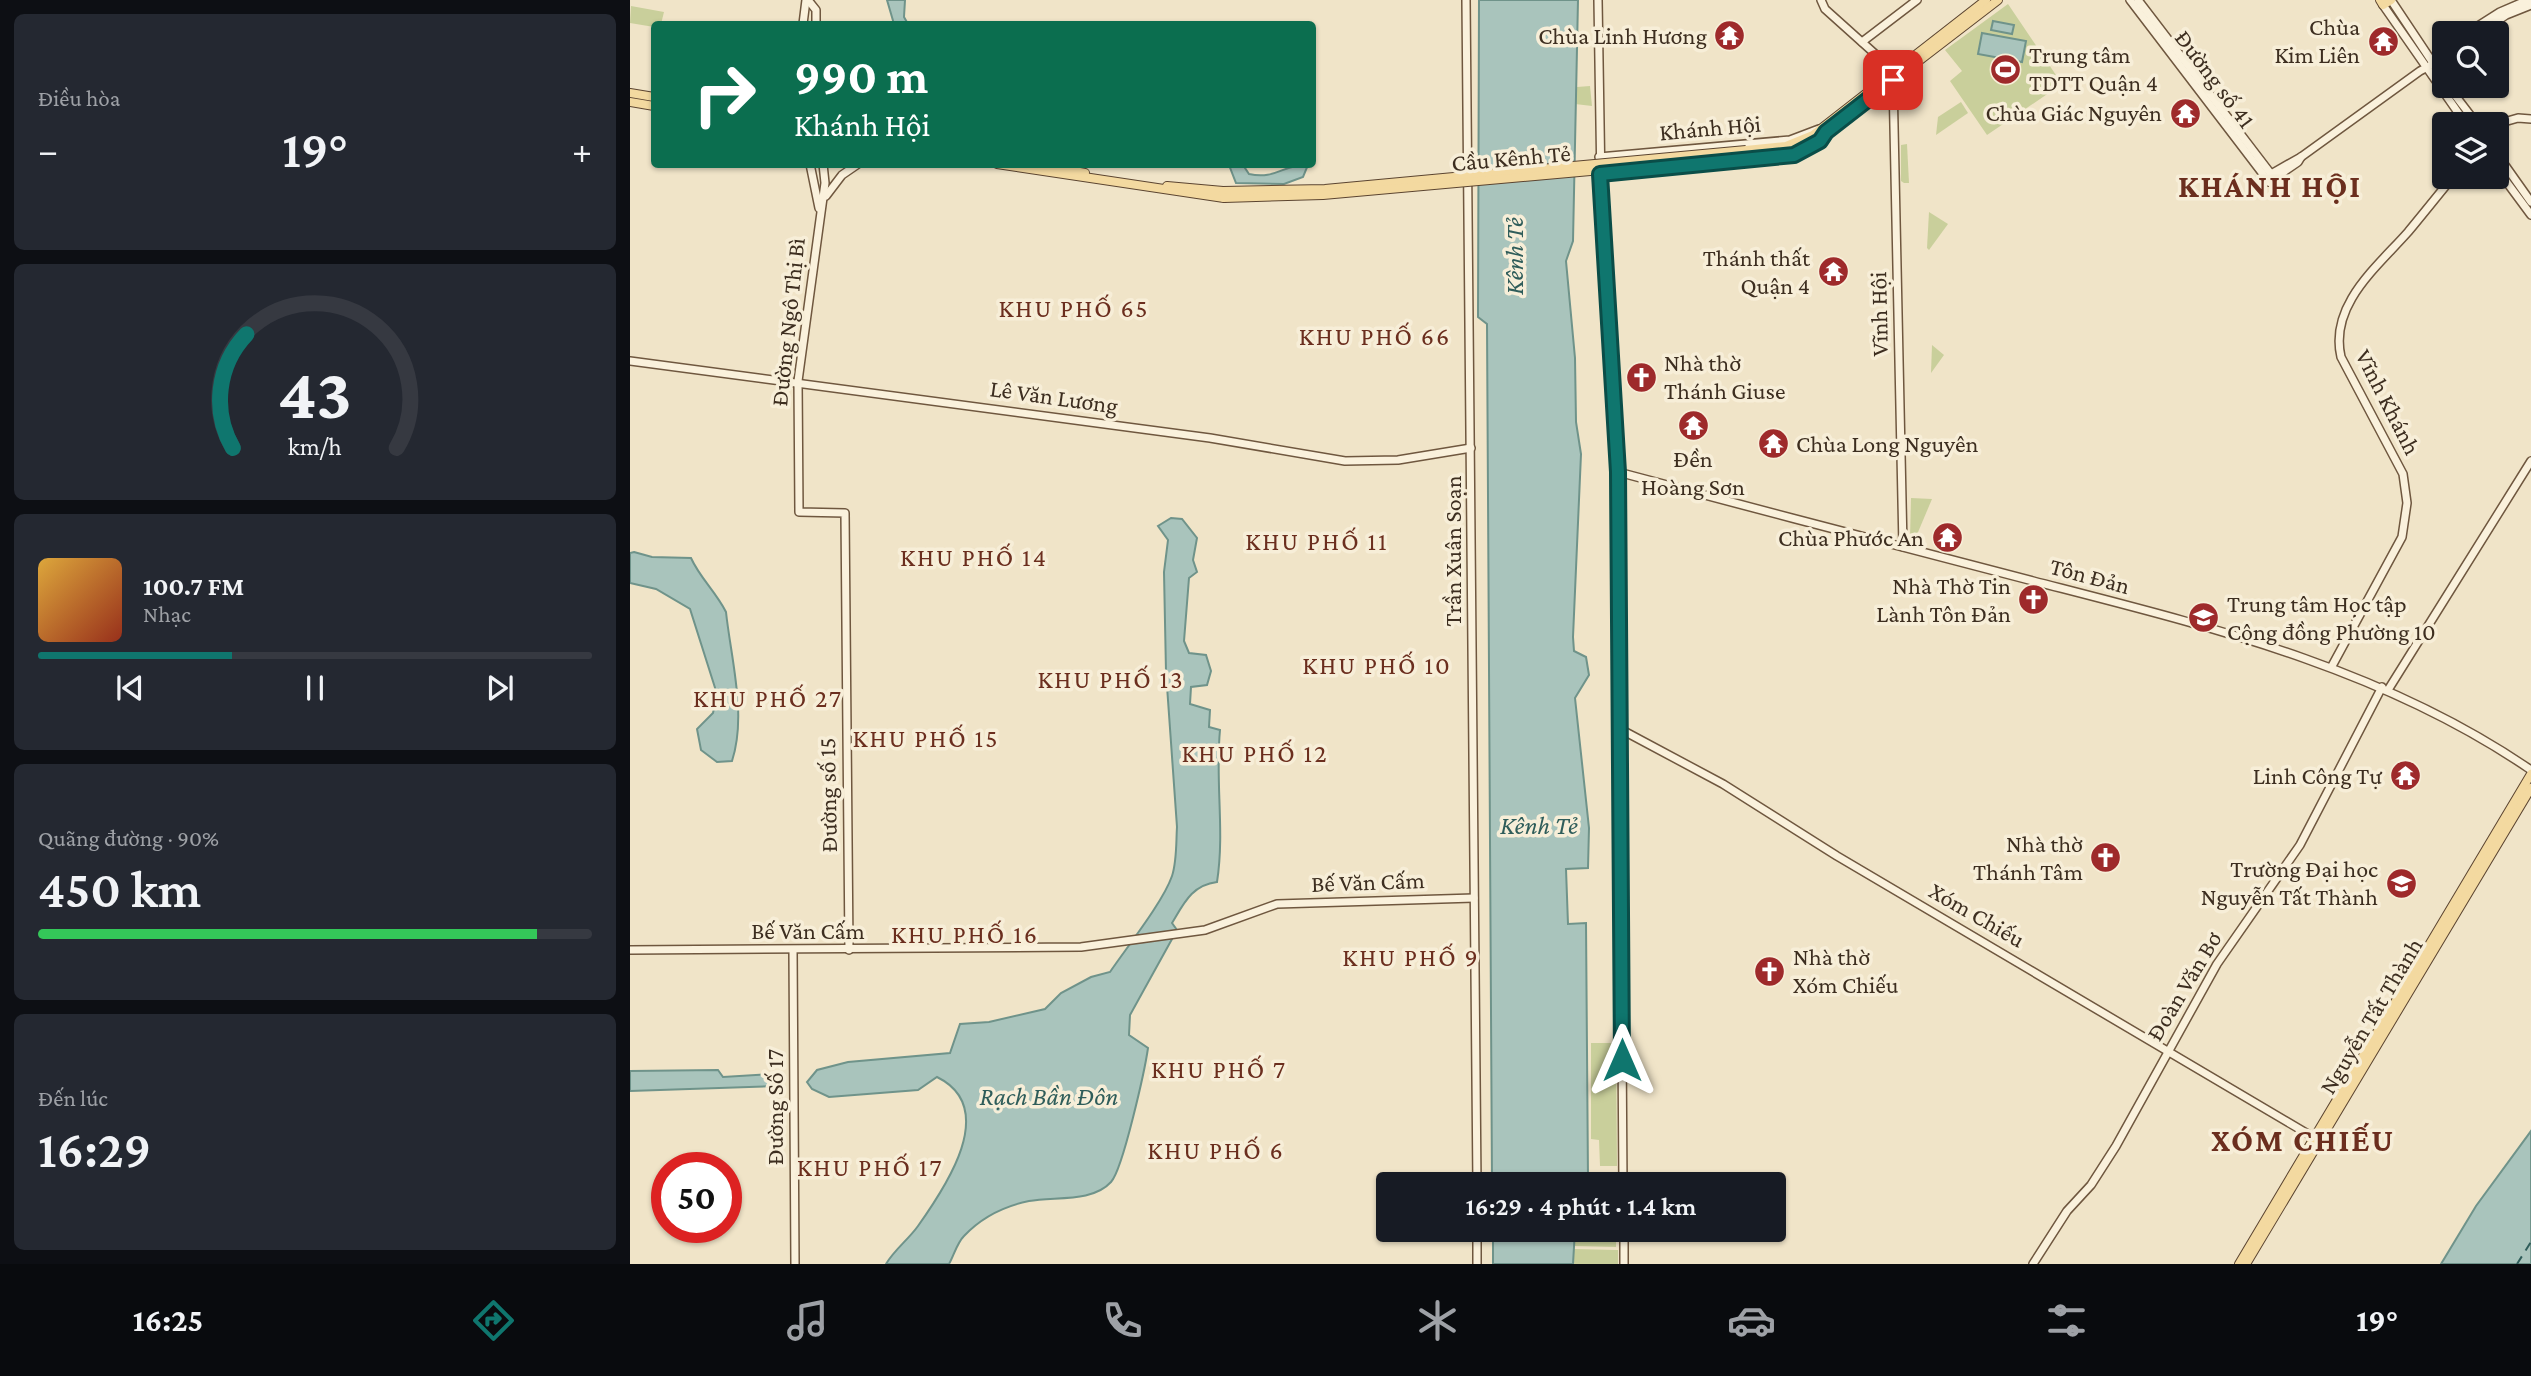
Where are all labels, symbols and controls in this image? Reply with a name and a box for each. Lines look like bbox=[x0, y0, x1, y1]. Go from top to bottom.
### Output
place label: Chùa Kim Liên bbox=[2274, 13, 2360, 68]
temple icon: Chùa Linh Hương bbox=[1713, 19, 1747, 53]
map controls bbox=[2432, 21, 2509, 189]
button: search bbox=[2432, 21, 2509, 98]
place label: Chùa Linh Hương bbox=[1538, 22, 1707, 49]
street label: Đường số 41 bbox=[2170, 24, 2261, 133]
temple icon: Chùa Kim Liên bbox=[2366, 24, 2400, 58]
place label: Trung tâm TDTT Quận 4 bbox=[2029, 41, 2158, 96]
icon: right bbox=[679, 49, 770, 140]
text: 990 m bbox=[794, 49, 928, 104]
pin bbox=[1863, 50, 1923, 110]
sports icon: Trung tâm TDTT Quận 4 bbox=[1989, 52, 2023, 86]
icon: arrive bbox=[1874, 61, 1912, 99]
text: Điều hòa bbox=[38, 85, 120, 111]
temple icon: Chùa Giác Nguyên bbox=[2168, 96, 2202, 130]
place label: Chùa Giác Nguyên bbox=[1985, 99, 2162, 126]
text: Khánh Hội bbox=[794, 107, 930, 143]
street label: Khánh Hội bbox=[1658, 110, 1762, 145]
button: layers bbox=[2432, 112, 2509, 189]
text: 19° bbox=[282, 120, 348, 178]
text: − bbox=[38, 129, 58, 171]
text: + bbox=[572, 129, 592, 171]
street label: Cầu Kênh Tẻ bbox=[1450, 139, 1572, 176]
district label: KHÁNH HỘI bbox=[2178, 168, 2362, 204]
water label: Kênh Tẻ bbox=[1500, 217, 1529, 295]
street label: Đường Ngô Thị Bì bbox=[765, 236, 810, 407]
place label: Thánh thất Quận 4 bbox=[1703, 244, 1811, 299]
temple icon: Thánh thất Quận 4 bbox=[1816, 255, 1850, 289]
street label: Vĩnh Hội bbox=[1864, 271, 1893, 357]
district label: KHU PHỐ 65 bbox=[998, 294, 1150, 323]
district label: KHU PHỐ 66 bbox=[1299, 322, 1451, 351]
street label: Vĩnh Khánh bbox=[2350, 345, 2427, 459]
place label: Nhà thờ Thánh Giuse bbox=[1664, 349, 1786, 404]
text: 43 bbox=[278, 353, 352, 434]
church icon: Nhà thờ Thánh Giuse bbox=[1624, 360, 1658, 394]
street label: Lê Văn Lương bbox=[988, 374, 1120, 419]
temple icon: Đền Hoàng Sơn bbox=[1676, 408, 1710, 442]
temple icon: Chùa Long Nguyên bbox=[1756, 427, 1790, 461]
place label: Chùa Long Nguyên bbox=[1796, 430, 1979, 457]
text: km/h bbox=[288, 433, 342, 460]
place label: Đền Hoàng Sơn bbox=[1641, 445, 1745, 500]
street label: Trần Xuân Soạn bbox=[1439, 475, 1466, 627]
temple icon: Chùa Phước An bbox=[1930, 521, 1964, 555]
place label: Chùa Phước An bbox=[1778, 524, 1924, 551]
district label: KHU PHỐ 11 bbox=[1245, 527, 1389, 556]
district label: KHU PHỐ 14 bbox=[900, 543, 1048, 572]
street label: Tôn Đản bbox=[2047, 552, 2133, 599]
text: 100.7 FM bbox=[143, 572, 244, 601]
place label: Nhà Thờ Tin Lành Tôn Đản bbox=[1876, 572, 2011, 627]
church icon: Nhà Thờ Tin Lành Tôn Đản bbox=[2017, 583, 2051, 617]
place label: Trung tâm Học tập Cộng đồng Phường 10 bbox=[2227, 590, 2436, 645]
text: Nhạc bbox=[143, 601, 191, 627]
school or university icon: Trung tâm Học tập Cộng đồng Phường 10 bbox=[2187, 601, 2221, 635]
district label: KHU PHỐ 10 bbox=[1302, 651, 1452, 680]
district label: KHU PHỐ 13 bbox=[1037, 665, 1185, 694]
icon: previous bbox=[111, 669, 149, 707]
icon: pause bbox=[296, 669, 334, 707]
icon: next bbox=[481, 669, 519, 707]
district label: KHU PHỐ 27 bbox=[693, 684, 843, 713]
district label: KHU PHỐ 15 bbox=[852, 724, 1000, 753]
street label: Đường số 15 bbox=[813, 737, 842, 853]
district label: KHU PHỐ 12 bbox=[1181, 739, 1329, 768]
temple icon: Linh Công Tự bbox=[2388, 759, 2422, 793]
place label: Linh Công Tự bbox=[2253, 762, 2383, 789]
water label: Kênh Tẻ bbox=[1500, 811, 1578, 840]
text: Quãng đường · 90% bbox=[38, 825, 219, 851]
place label: Nhà thờ Thánh Tâm bbox=[1973, 830, 2083, 885]
church icon: Nhà thờ Thánh Tâm bbox=[2089, 841, 2123, 875]
place label: Trường Đại học Nguyễn Tất Thành bbox=[2201, 855, 2378, 910]
text: 450 km bbox=[38, 860, 201, 918]
street label: Bế Văn Cấm bbox=[1311, 866, 1425, 897]
school or university icon: Trường Đại học Nguyễn Tất Thành bbox=[2384, 866, 2418, 900]
street label: Xóm Chiếu bbox=[1925, 876, 2030, 953]
street label: Bế Văn Cấm bbox=[751, 917, 865, 944]
district label: KHU PHỐ 16 bbox=[891, 920, 1039, 949]
street label: Đoàn Văn Bơ bbox=[2140, 926, 2227, 1045]
street label: Nguyễn Tất Thành bbox=[2313, 933, 2428, 1099]
district label: KHU PHỐ 9 bbox=[1342, 943, 1480, 972]
place label: Nhà thờ Xóm Chiếu bbox=[1793, 943, 1899, 998]
church icon: Nhà thờ Xóm Chiếu bbox=[1753, 954, 1787, 988]
position arrow bbox=[1585, 1023, 1659, 1097]
street label: Đường Số 17 bbox=[761, 1049, 788, 1165]
district label: KHU PHỐ 7 bbox=[1151, 1055, 1287, 1084]
water label: Rạch Bần Đôn bbox=[980, 1082, 1118, 1111]
text: Đến lúc bbox=[38, 1085, 108, 1111]
text: 16:29 bbox=[38, 1120, 151, 1178]
district label: XÓM CHIẾU bbox=[2211, 1122, 2395, 1158]
district label: KHU PHỐ 6 bbox=[1147, 1136, 1285, 1165]
speed limit sign: 50 bbox=[651, 1152, 742, 1243]
district label: KHU PHỐ 17 bbox=[797, 1153, 943, 1182]
text: 16:29 · 4 phút · 1.4 km bbox=[1466, 1192, 1696, 1221]
icon: directions bbox=[469, 1296, 518, 1345]
icon: music bbox=[783, 1296, 832, 1345]
icon: phone bbox=[1098, 1296, 1147, 1345]
icon: climate bbox=[1413, 1296, 1462, 1345]
icon: car bbox=[1727, 1296, 1776, 1345]
icon: filters bbox=[2042, 1296, 2091, 1345]
text: 16:25 bbox=[133, 1302, 203, 1338]
text: 19° bbox=[2356, 1302, 2398, 1338]

